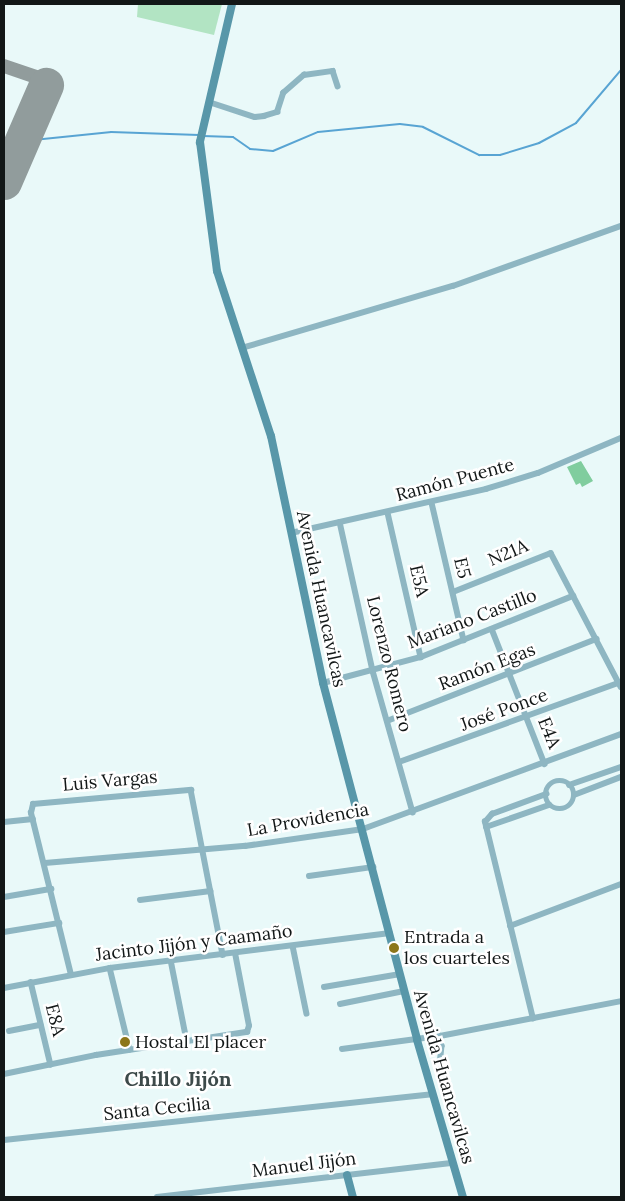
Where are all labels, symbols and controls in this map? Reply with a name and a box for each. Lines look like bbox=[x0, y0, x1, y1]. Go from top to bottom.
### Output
street label: Ramón Puente bbox=[393, 454, 517, 506]
street label: Avenida Huancavilcas bbox=[292, 509, 350, 689]
street label: N21A bbox=[485, 535, 531, 571]
street label: E5 bbox=[449, 555, 475, 581]
street label: E5A bbox=[405, 563, 433, 599]
street label: Mariano Castillo bbox=[404, 584, 540, 654]
street label: Lorenzo Romero bbox=[362, 594, 416, 734]
street label: Ramón Egas bbox=[436, 639, 538, 695]
street label: José Ponce bbox=[457, 684, 551, 736]
street label: E4A bbox=[533, 714, 565, 752]
street label: Luis Vargas bbox=[62, 766, 158, 796]
street label: La Providencia bbox=[245, 799, 371, 841]
street label: Jacinto Jijón y Caamaño bbox=[94, 920, 294, 966]
place label: Entrada a los cuarteles bbox=[404, 927, 510, 970]
marker: Entrada a los cuarteles bbox=[388, 942, 400, 954]
street label: Avenida Huancavilcas bbox=[409, 988, 479, 1166]
street label: E8A bbox=[41, 1002, 69, 1038]
place label: Hostal El placer bbox=[135, 1031, 266, 1053]
marker: Hostal El placer bbox=[119, 1036, 131, 1048]
district label: Chillo Jijón bbox=[124, 1066, 232, 1090]
street label: Santa Cecilia bbox=[102, 1093, 212, 1125]
street label: Manuel Jijón bbox=[251, 1148, 357, 1182]

